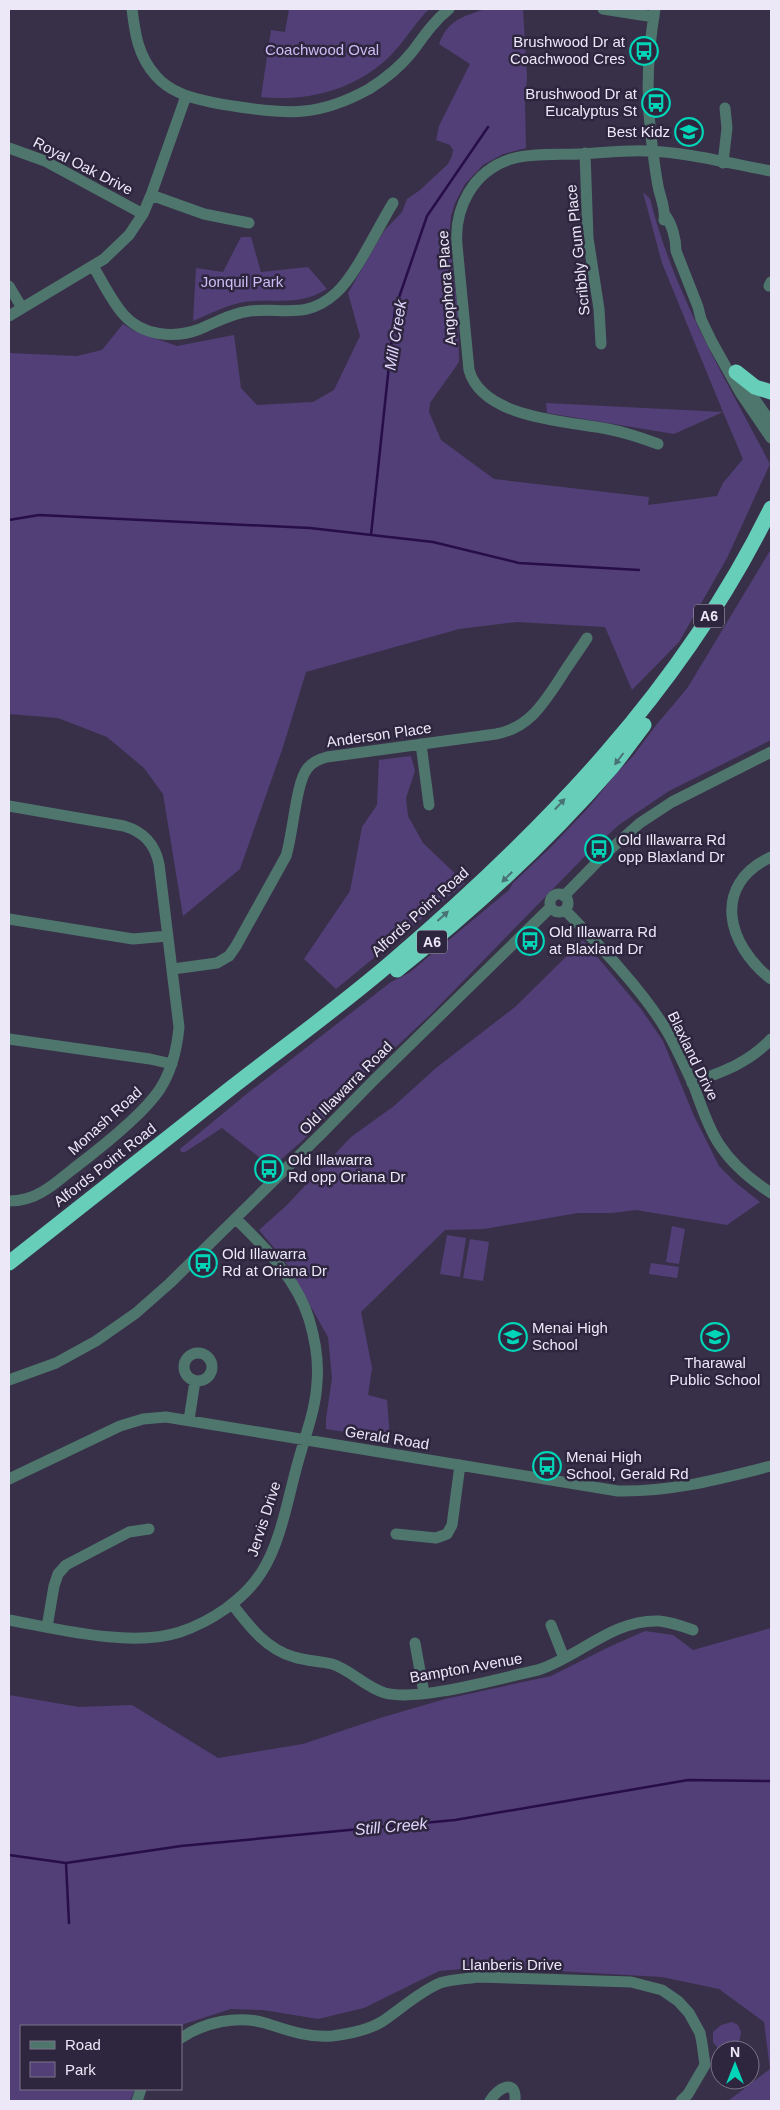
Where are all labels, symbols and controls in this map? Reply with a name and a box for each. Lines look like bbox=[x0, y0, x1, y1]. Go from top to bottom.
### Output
place label: Brushwood Dr at Coachwood Cres bbox=[510, 33, 626, 67]
bus stop icon: Brushwood Dr at Coachwood Cres bbox=[629, 36, 659, 66]
park label: Coachwood Oval bbox=[265, 41, 379, 58]
place label: Brushwood Dr at Eucalyptus St bbox=[525, 85, 638, 119]
bus stop icon: Brushwood Dr at Eucalyptus St bbox=[641, 88, 671, 118]
school or university icon: Best Kidz bbox=[674, 117, 704, 147]
place label: Best Kidz bbox=[607, 123, 670, 140]
street label: Royal Oak Drive bbox=[31, 133, 136, 198]
street label: Scribbly Gum Place bbox=[562, 184, 593, 316]
street label: Angophora Place bbox=[434, 230, 459, 346]
park label: Jonquil Park bbox=[201, 273, 284, 290]
water label: Mill Creek bbox=[382, 298, 410, 372]
road number: A6 bbox=[694, 604, 724, 628]
street label: Anderson Place bbox=[325, 719, 433, 750]
one-way arrow bbox=[613, 752, 624, 765]
one-way arrow bbox=[554, 798, 566, 810]
place label: Old Illawarra Rd opp Blaxland Dr bbox=[618, 831, 726, 865]
bus stop icon: Old Illawarra Rd opp Blaxland Dr bbox=[584, 834, 614, 864]
street label: Alfords Point Road bbox=[368, 863, 472, 960]
one-way arrow bbox=[501, 870, 513, 882]
one-way arrow bbox=[437, 910, 449, 922]
place label: Old Illawarra Rd at Blaxland Dr bbox=[549, 923, 657, 957]
bus stop icon: Old Illawarra Rd at Blaxland Dr bbox=[515, 926, 545, 956]
road number: A6 bbox=[417, 930, 447, 954]
street label: Blaxland Drive bbox=[665, 1009, 722, 1103]
street label: Old Illawarra Road bbox=[296, 1038, 396, 1138]
street label: Monash Road bbox=[64, 1083, 145, 1158]
street label: Alfords Point Road bbox=[50, 1119, 159, 1210]
place label: Old Illawarra Rd opp Oriana Dr bbox=[288, 1151, 406, 1185]
bus stop icon: Old Illawarra Rd opp Oriana Dr bbox=[254, 1154, 284, 1184]
place label: Old Illawarra Rd at Oriana Dr bbox=[222, 1245, 327, 1279]
bus stop icon: Old Illawarra Rd at Oriana Dr bbox=[188, 1248, 218, 1278]
place label: Menai High School bbox=[532, 1319, 608, 1353]
school or university icon: Menai High School bbox=[498, 1322, 528, 1352]
school or university icon: Tharawal Public School bbox=[700, 1322, 730, 1352]
place label: Tharawal Public School bbox=[670, 1354, 760, 1388]
street label: Gerald Road bbox=[344, 1422, 430, 1453]
place label: Menai High School, Gerald Rd bbox=[566, 1448, 689, 1482]
bus stop icon: Menai High School, Gerald Rd bbox=[532, 1451, 562, 1481]
street label: Jervis Drive bbox=[243, 1479, 284, 1559]
street label: Bampton Avenue bbox=[408, 1649, 524, 1686]
water label: Still Creek bbox=[354, 1815, 429, 1838]
street label: Llanberis Drive bbox=[462, 1956, 562, 1973]
legend bbox=[20, 2025, 182, 2090]
text: Road bbox=[65, 2036, 101, 2053]
north arrow bbox=[710, 2040, 760, 2090]
text: N bbox=[730, 2044, 740, 2060]
text: Park bbox=[65, 2061, 96, 2078]

